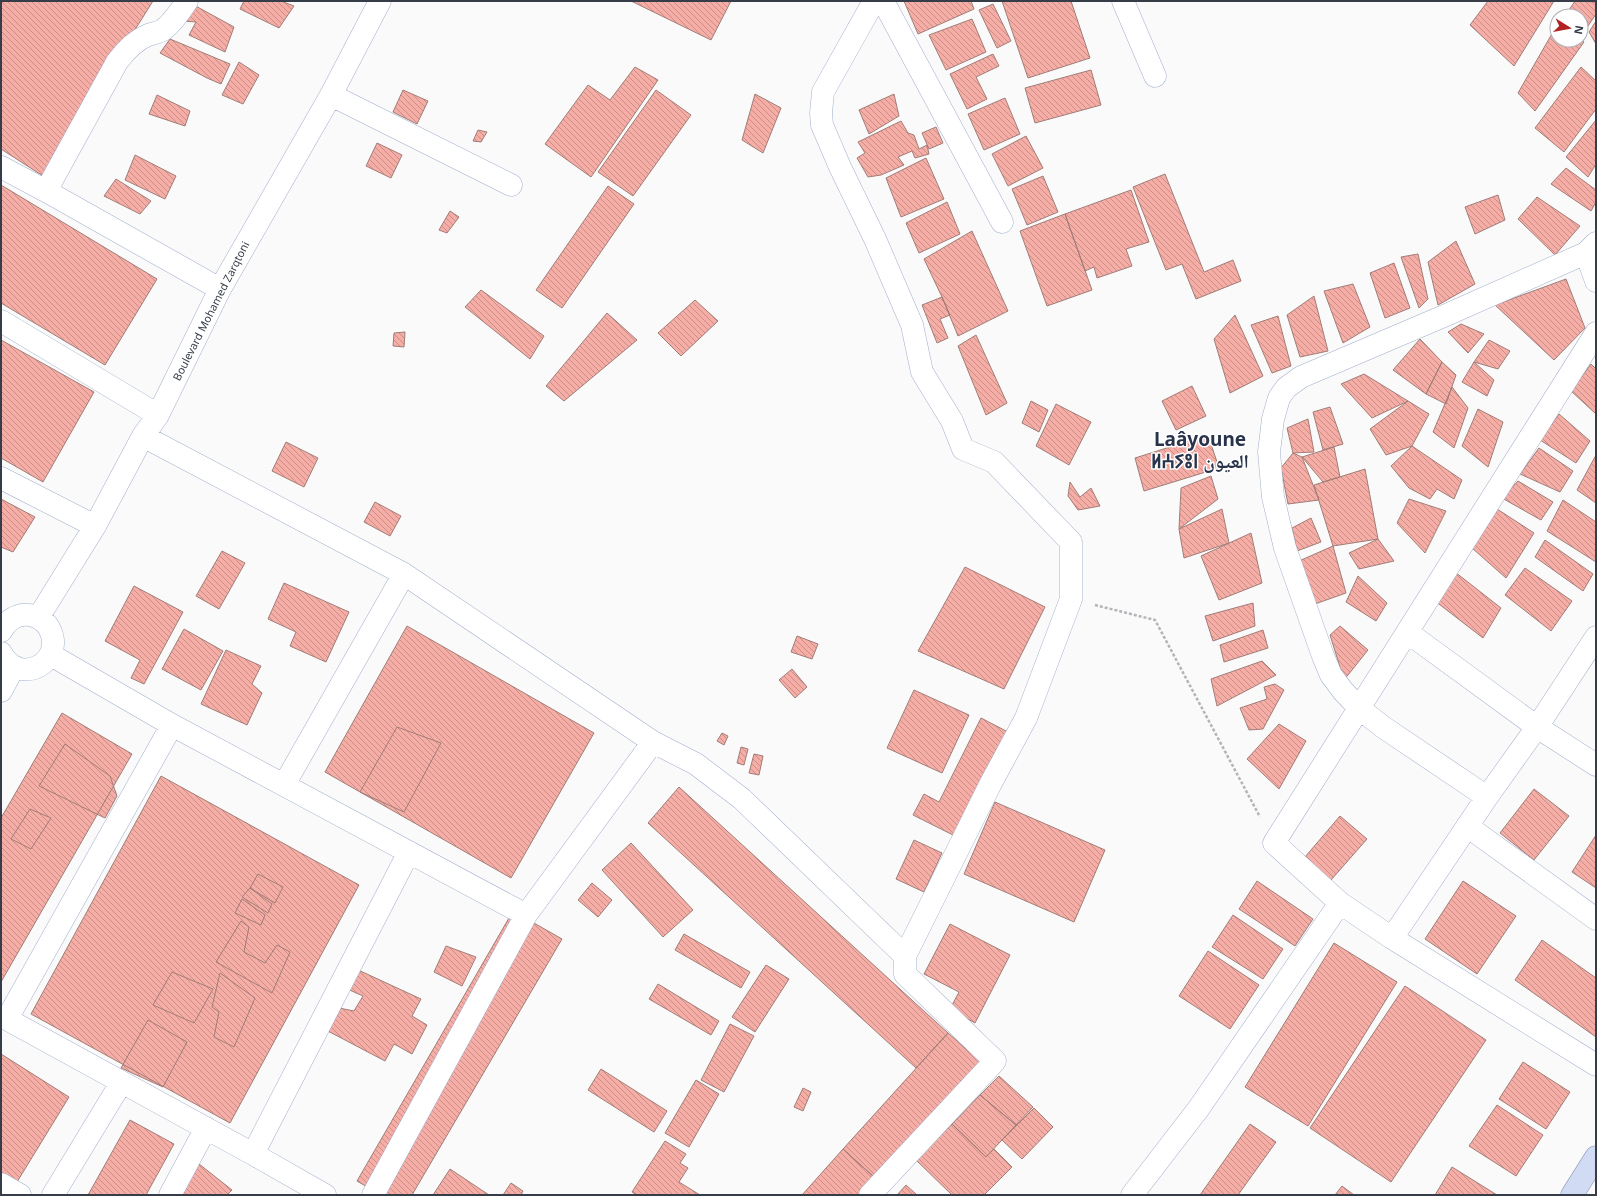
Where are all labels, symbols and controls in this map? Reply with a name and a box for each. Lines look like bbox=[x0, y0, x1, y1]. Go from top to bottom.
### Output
north arrow bbox=[1549, 8, 1589, 48]
text: N bbox=[1571, 24, 1588, 36]
street label: Boulevard Mohamed Zarqtoni bbox=[169, 238, 252, 383]
district label: Laâyoune ⵍⵄⵢⵓⵏ العيون bbox=[1151, 426, 1249, 474]

